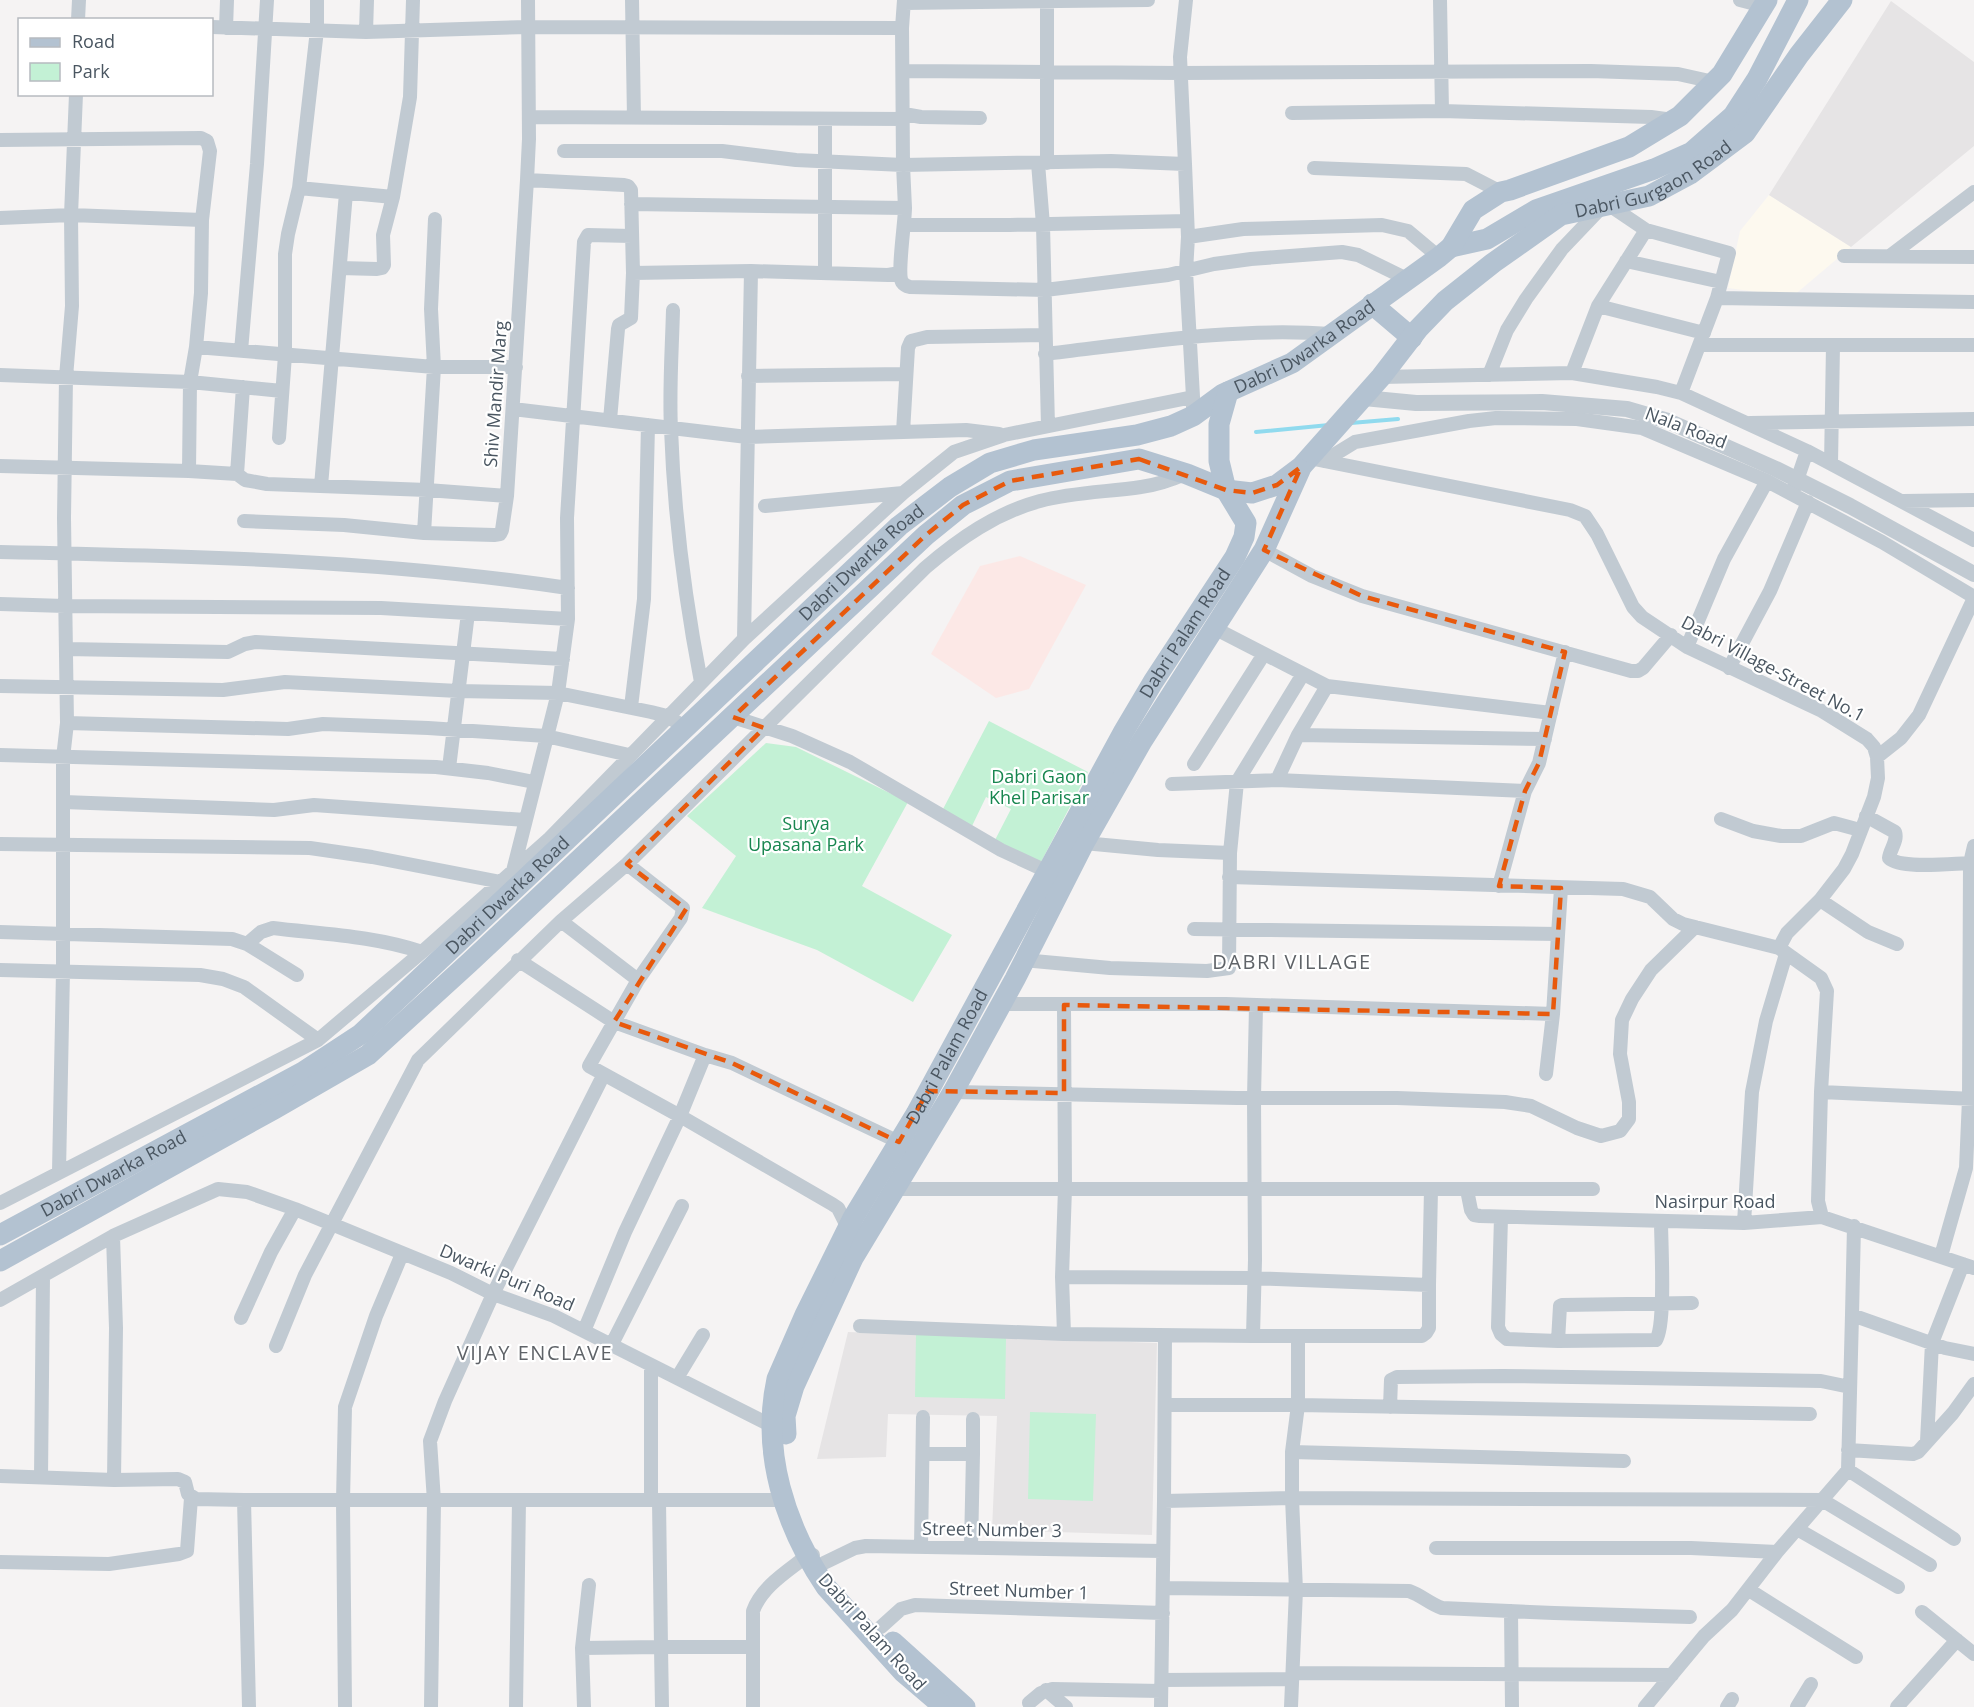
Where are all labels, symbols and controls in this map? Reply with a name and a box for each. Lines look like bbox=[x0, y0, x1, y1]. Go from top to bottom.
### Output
legend bbox=[18, 18, 213, 96]
text: Road bbox=[72, 29, 115, 53]
text: Park bbox=[72, 59, 110, 83]
street label: Dabri Gurgaon Road bbox=[1572, 134, 1736, 223]
street label: Dabri Dwarka Road bbox=[1230, 294, 1379, 399]
street label: Shiv Mandir Marg bbox=[478, 319, 512, 468]
street label: Nala Road bbox=[1642, 401, 1731, 454]
street label: Dabri Dwarka Road bbox=[793, 498, 929, 626]
street label: Dabri Palam Road bbox=[1133, 563, 1235, 702]
street label: Dabri Village-Street No.1 bbox=[1677, 609, 1870, 727]
park label: Dabri Gaon Khel Parisar bbox=[989, 764, 1090, 809]
park label: Surya Upasana Park bbox=[748, 811, 865, 856]
street label: Dabri Dwarka Road bbox=[440, 830, 574, 959]
district label: DABRI VILLAGE bbox=[1212, 948, 1372, 975]
street label: Dabri Palam Road bbox=[900, 984, 993, 1128]
street label: Dabri Dwarka Road bbox=[36, 1124, 190, 1222]
street label: Nasirpur Road bbox=[1654, 1189, 1776, 1213]
street label: Dwarki Puri Road bbox=[436, 1238, 579, 1316]
district label: VIJAY ENCLAVE bbox=[457, 1339, 613, 1366]
street label: Street Number 3 bbox=[922, 1516, 1062, 1542]
street label: Dabri Palam Road bbox=[814, 1567, 932, 1695]
street label: Street Number 1 bbox=[949, 1576, 1089, 1604]

